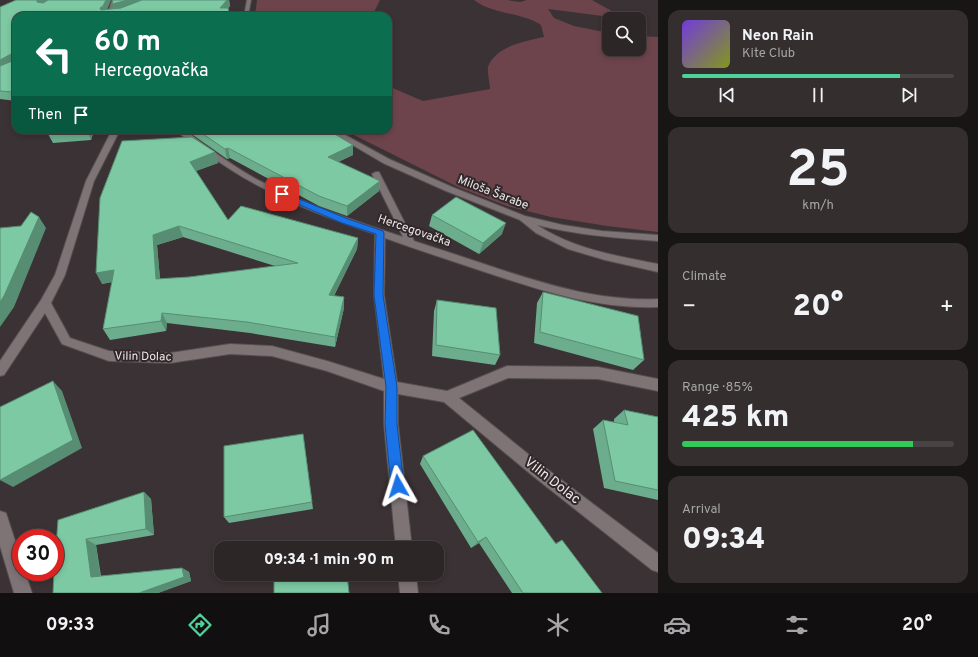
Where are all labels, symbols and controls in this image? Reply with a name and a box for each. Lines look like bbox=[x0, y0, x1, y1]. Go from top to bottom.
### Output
map controls bbox=[602, 12, 646, 56]
button: search bbox=[602, 12, 646, 56]
text: 60 m bbox=[94, 25, 161, 61]
text: Neon Rain bbox=[742, 27, 814, 46]
icon: left bbox=[28, 28, 80, 80]
text: Kite Club bbox=[742, 46, 795, 62]
text: Hercegovačka bbox=[94, 60, 208, 83]
icon: previous bbox=[716, 84, 738, 106]
icon: pause bbox=[807, 84, 829, 106]
icon: next bbox=[898, 84, 920, 106]
icon: arrive bbox=[70, 104, 92, 126]
text: Then bbox=[28, 106, 62, 125]
text: 25 bbox=[786, 139, 850, 205]
street label: Miloša Šarabe bbox=[455, 172, 531, 214]
pin bbox=[265, 177, 299, 211]
icon: arrive bbox=[271, 183, 293, 205]
text: km/h bbox=[802, 198, 834, 214]
street label: Hercegovačka bbox=[375, 211, 453, 251]
text: Climate bbox=[682, 269, 727, 285]
text: 20° bbox=[793, 289, 843, 326]
text: − bbox=[682, 294, 696, 321]
text: + bbox=[940, 294, 954, 321]
street label: Vilin Dolac bbox=[114, 349, 172, 365]
text: Range · 85% bbox=[682, 380, 753, 396]
text: 425 km bbox=[682, 400, 789, 437]
street label: Vilin Dolac bbox=[521, 454, 583, 508]
position arrow bbox=[377, 465, 419, 507]
text: Arrival bbox=[682, 502, 721, 518]
text: 09:34 bbox=[682, 522, 765, 559]
speed limit sign: 30 bbox=[12, 529, 64, 581]
text: 09:34 · 1 min · 90 m bbox=[264, 551, 394, 570]
icon: directions bbox=[186, 611, 214, 639]
icon: music bbox=[305, 611, 333, 639]
icon: phone bbox=[425, 611, 453, 639]
icon: climate bbox=[544, 611, 572, 639]
icon: car bbox=[663, 611, 691, 639]
icon: filters bbox=[783, 611, 811, 639]
text: 09:33 bbox=[46, 614, 95, 637]
text: 20° bbox=[902, 614, 932, 637]

